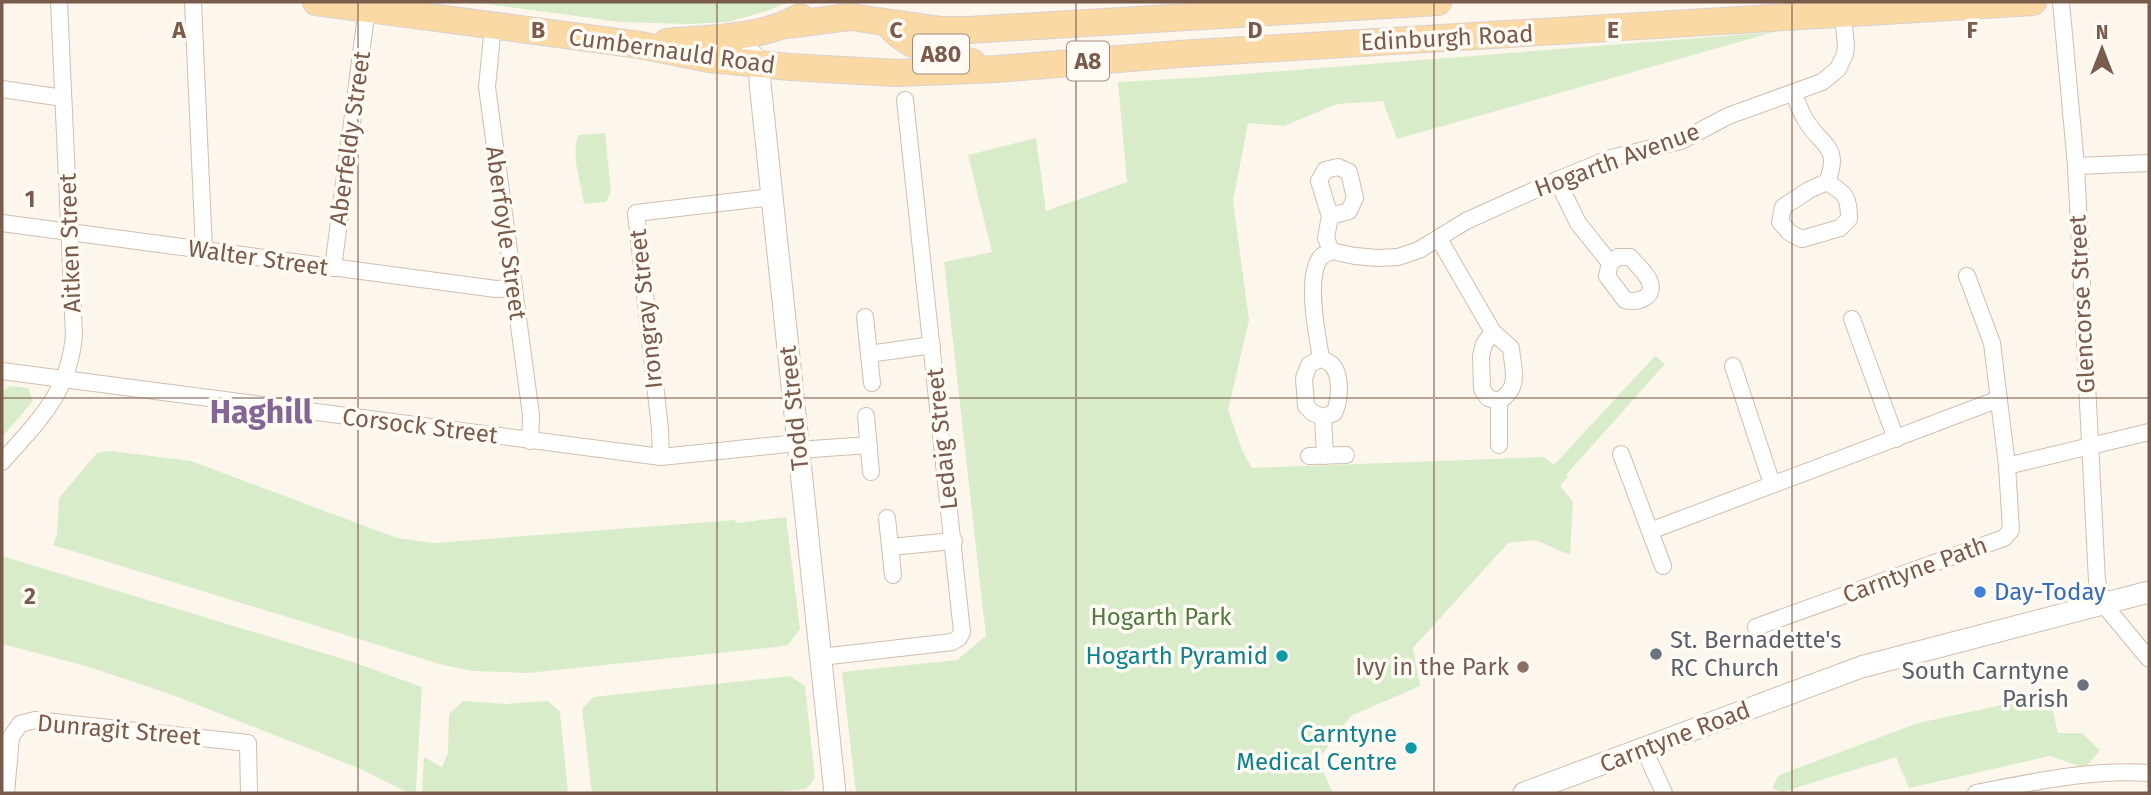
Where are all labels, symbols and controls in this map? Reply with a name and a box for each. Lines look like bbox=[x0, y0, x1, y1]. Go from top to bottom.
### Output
north arrow bbox=[2067, 14, 2137, 84]
text: A bbox=[171, 16, 186, 44]
text: B bbox=[531, 16, 545, 44]
text: C bbox=[889, 16, 903, 44]
text: D bbox=[1248, 16, 1263, 44]
text: E bbox=[1607, 16, 1619, 44]
text: F bbox=[1966, 16, 1978, 44]
street label: Edinburgh Road bbox=[1360, 19, 1534, 57]
text: N bbox=[2096, 21, 2108, 44]
street label: Cumbernauld Road bbox=[567, 23, 777, 79]
road number: A80 bbox=[913, 34, 969, 74]
road number: A8 bbox=[1067, 41, 1109, 80]
street label: Aberfeldy Street bbox=[324, 49, 376, 227]
street label: Hogarth Avenue bbox=[1531, 117, 1703, 203]
street label: Aberfoyle Street bbox=[480, 144, 532, 322]
street label: Aitken Street bbox=[54, 172, 86, 313]
text: 1 bbox=[25, 185, 35, 213]
street label: Glencorse Street bbox=[2063, 214, 2101, 394]
street label: Irongray Street bbox=[624, 227, 668, 390]
street label: Walter Street bbox=[186, 234, 330, 282]
street label: Todd Street bbox=[773, 344, 814, 472]
street label: Ledaig Street bbox=[921, 366, 963, 511]
district label: Haghill bbox=[210, 393, 313, 431]
street label: Corsock Street bbox=[341, 403, 500, 449]
street label: Carntyne Path bbox=[1839, 531, 1991, 609]
place label: Day-Today bbox=[1994, 578, 2106, 606]
text: 2 bbox=[24, 582, 36, 610]
marker: Day-Today bbox=[1972, 584, 1988, 600]
park label: Hogarth Park bbox=[1091, 603, 1232, 631]
place label: St. Bernadette's RC Church bbox=[1670, 626, 1841, 682]
place label: Hogarth Pyramid bbox=[1085, 642, 1268, 670]
marker: St. Bernadette's RC Church bbox=[1648, 646, 1664, 662]
marker: Hogarth Pyramid bbox=[1274, 648, 1290, 664]
place label: Ivy in the Park bbox=[1355, 653, 1510, 681]
place label: South Carntyne Parish bbox=[1902, 657, 2069, 713]
marker: Ivy in the Park bbox=[1515, 659, 1531, 675]
marker: South Carntyne Parish bbox=[2075, 677, 2091, 693]
street label: Carntyne Road bbox=[1596, 695, 1754, 779]
street label: Dunragit Street bbox=[36, 709, 202, 751]
place label: Carntyne Medical Centre bbox=[1236, 720, 1397, 776]
marker: Carntyne Medical Centre bbox=[1403, 740, 1419, 756]

